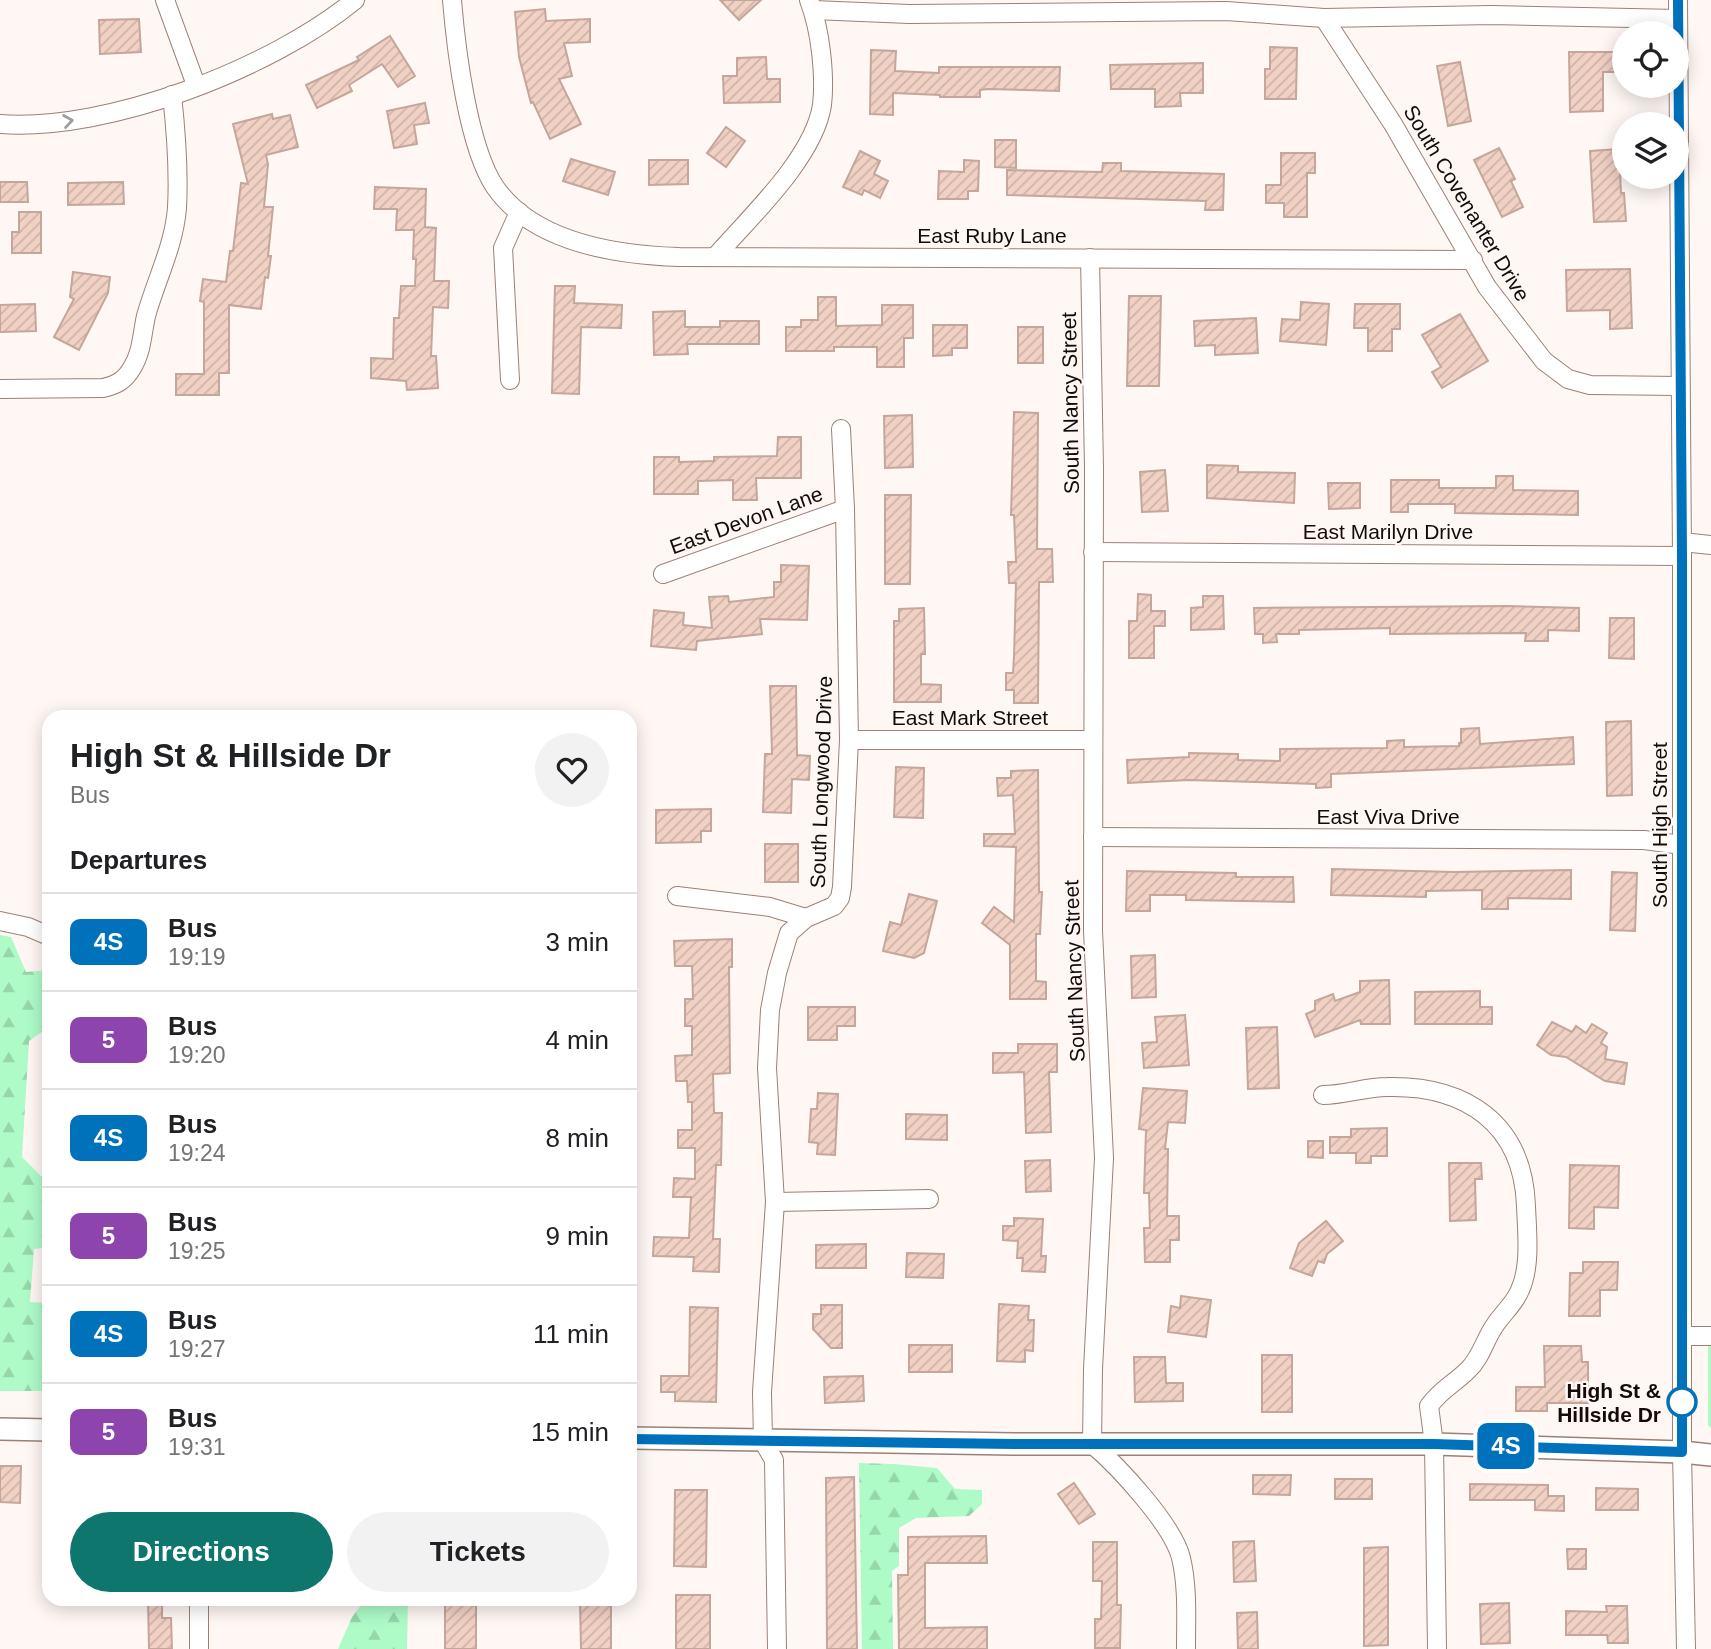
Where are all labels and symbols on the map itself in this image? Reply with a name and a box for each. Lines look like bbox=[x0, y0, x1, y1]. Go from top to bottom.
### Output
street label: South Covenanter Drive bbox=[1399, 101, 1535, 305]
one-way arrow bbox=[62, 114, 74, 129]
street label: East Ruby Lane bbox=[917, 224, 1067, 247]
street label: South Nancy Street bbox=[1057, 312, 1083, 494]
street label: East Devon Lane bbox=[666, 482, 826, 558]
street label: East Marilyn Drive bbox=[1303, 520, 1473, 543]
street label: South Longwood Drive bbox=[806, 675, 836, 889]
street label: East Mark Street bbox=[892, 706, 1048, 729]
street label: South High Street bbox=[1648, 742, 1671, 908]
street label: East Viva Drive bbox=[1316, 805, 1460, 828]
street label: South Nancy Street bbox=[1059, 879, 1089, 1062]
place label: High St & Hillside Dr bbox=[1557, 1379, 1661, 1426]
marker: High St & Hillside Dr bbox=[1667, 1387, 1697, 1417]
line badge: 4S bbox=[1474, 1423, 1538, 1469]

